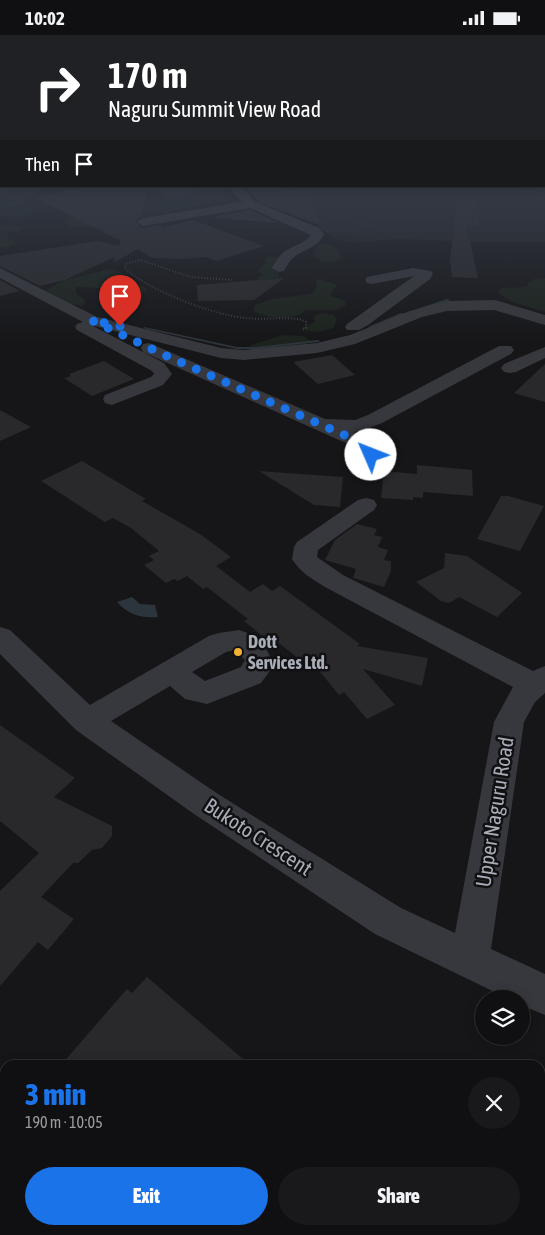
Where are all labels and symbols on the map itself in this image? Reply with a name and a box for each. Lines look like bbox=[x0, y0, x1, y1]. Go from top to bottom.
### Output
pin bbox=[99, 275, 141, 326]
position arrow bbox=[344, 428, 396, 480]
place label: Dott Services Ltd. bbox=[248, 631, 328, 673]
marker: Dott Services Ltd. bbox=[232, 646, 244, 658]
street label: Upper Naguru Road bbox=[470, 735, 518, 889]
street label: Bukoto Crescent bbox=[200, 792, 317, 880]

